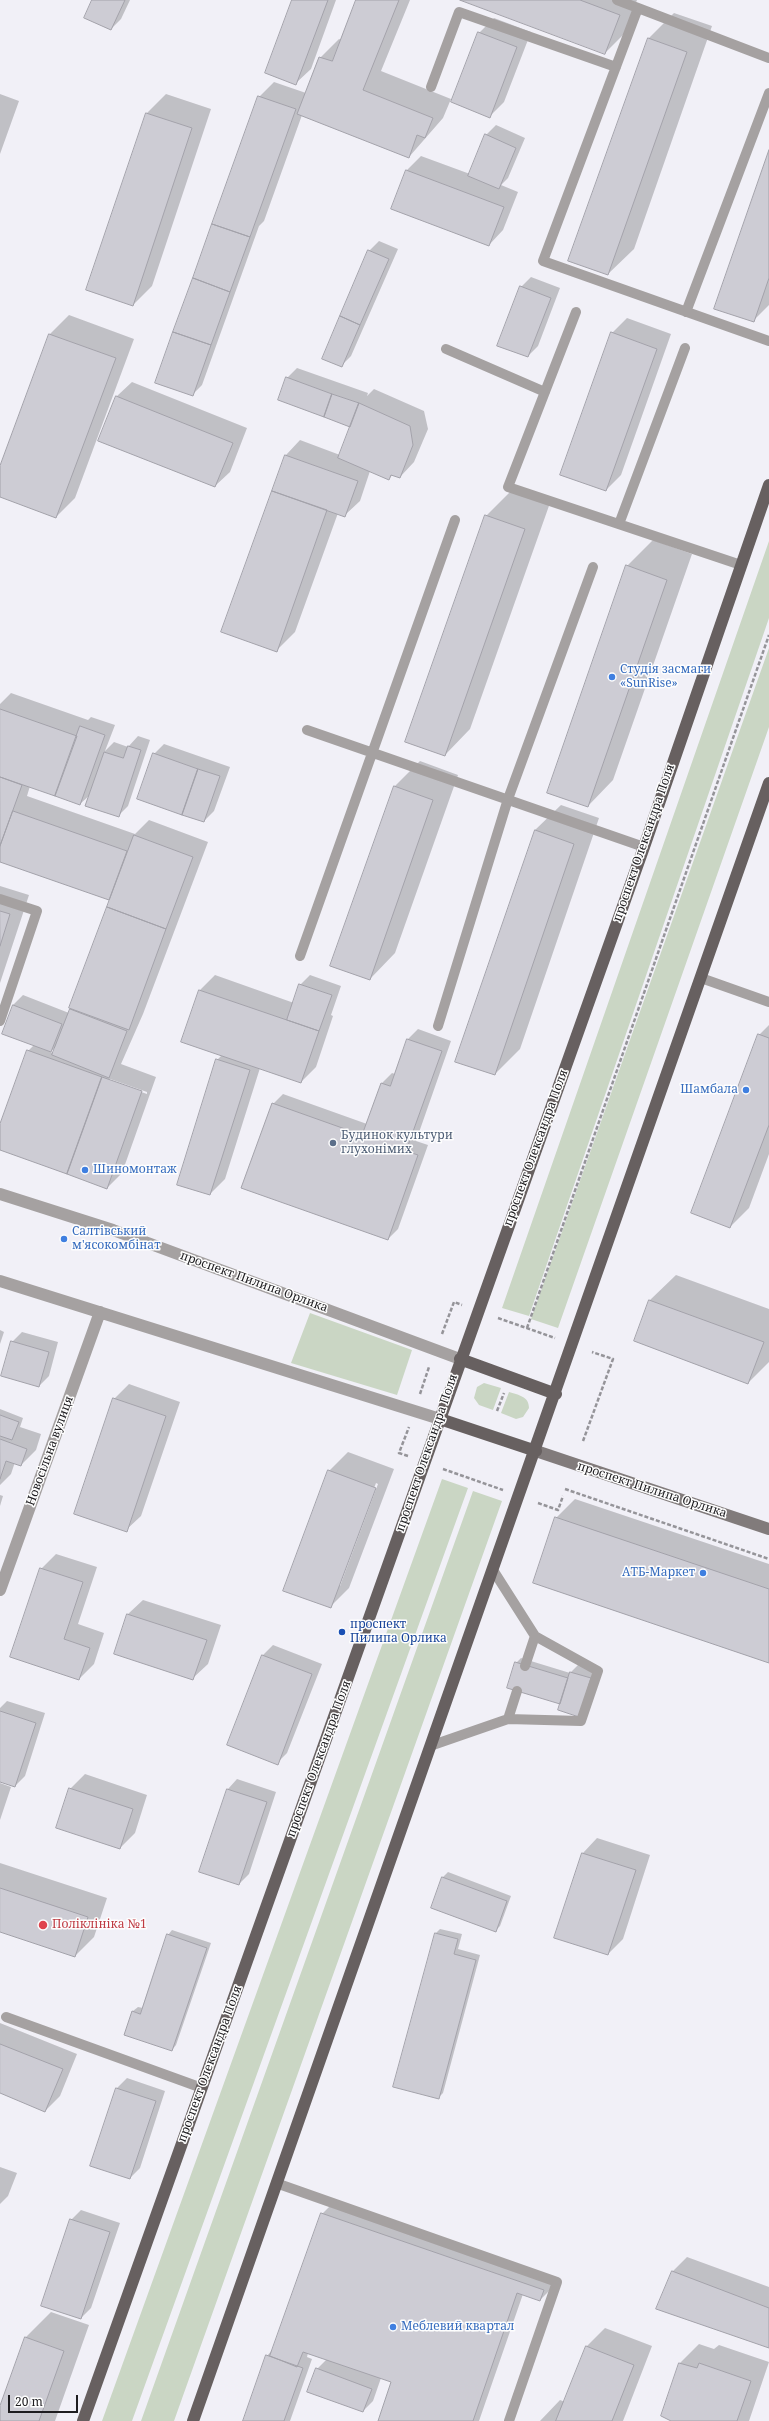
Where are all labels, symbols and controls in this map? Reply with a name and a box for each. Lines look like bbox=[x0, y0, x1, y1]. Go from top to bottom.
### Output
place label: Студія засмаги «SunRise» bbox=[620, 663, 711, 691]
marker: Студія засмаги «SunRise» bbox=[607, 672, 617, 682]
street label: проспект Олександра Поля bbox=[610, 762, 678, 924]
street label: проспект Олександра Поля bbox=[501, 1068, 571, 1228]
place label: Шамбала bbox=[680, 1083, 738, 1097]
marker: Шамбала bbox=[741, 1085, 751, 1095]
place label: Будинок культури глухонімих bbox=[341, 1129, 453, 1157]
marker: Будинок культури глухонімих bbox=[328, 1138, 338, 1148]
place label: Шиномонтаж bbox=[93, 1163, 177, 1177]
marker: Шиномонтаж bbox=[80, 1165, 90, 1175]
place label: Салтівський м'ясокомбінат bbox=[72, 1225, 161, 1253]
marker: Салтівський м'ясокомбінат bbox=[59, 1234, 69, 1244]
street label: проспект Пилипа Орлика bbox=[178, 1249, 330, 1315]
street label: проспект Олександра Поля bbox=[393, 1372, 461, 1534]
street label: Новосільна вулиця bbox=[23, 1394, 77, 1508]
street label: проспект Пилипа Орлика bbox=[576, 1459, 728, 1521]
place label: АТБ-Маркет bbox=[622, 1566, 695, 1580]
marker: АТБ-Маркет bbox=[698, 1568, 708, 1578]
place label: проспект Пилипа Орлика bbox=[350, 1618, 447, 1646]
marker: проспект Пилипа Орлика bbox=[337, 1627, 347, 1637]
street label: проспект Олександра Поля bbox=[284, 1679, 354, 1839]
place label: Поліклініка №1 bbox=[52, 1918, 147, 1932]
marker: Поліклініка №1 bbox=[37, 1919, 49, 1931]
street label: проспект Олександра Поля bbox=[175, 1984, 245, 2144]
place label: Меблевий квартал bbox=[401, 2320, 514, 2334]
marker: Меблевий квартал bbox=[388, 2322, 398, 2332]
scale bar bbox=[10, 2387, 80, 2413]
text: 20 m bbox=[15, 2393, 43, 2410]

